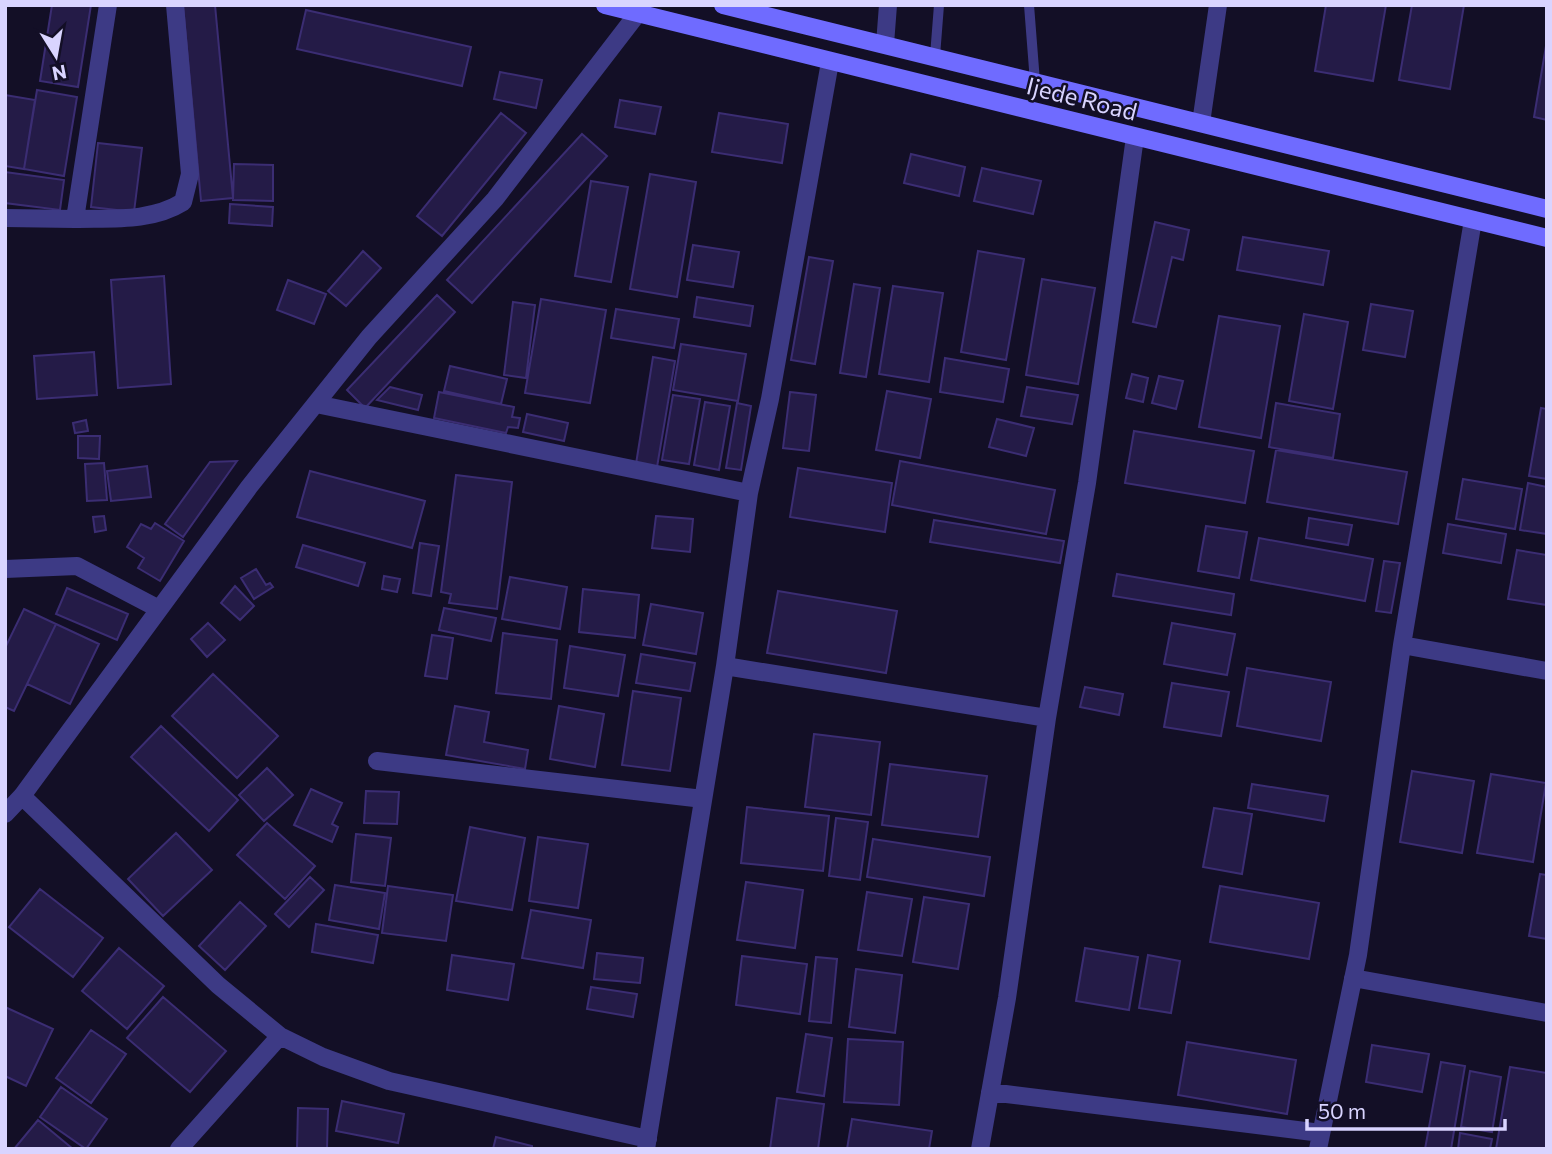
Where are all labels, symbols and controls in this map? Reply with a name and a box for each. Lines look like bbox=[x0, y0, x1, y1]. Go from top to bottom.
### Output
north arrow bbox=[21, 21, 91, 91]
text: N bbox=[50, 61, 69, 86]
street label: Ijede Road bbox=[1024, 70, 1140, 126]
scale bar bbox=[1307, 1088, 1505, 1132]
text: 50 m bbox=[1318, 1098, 1366, 1123]

